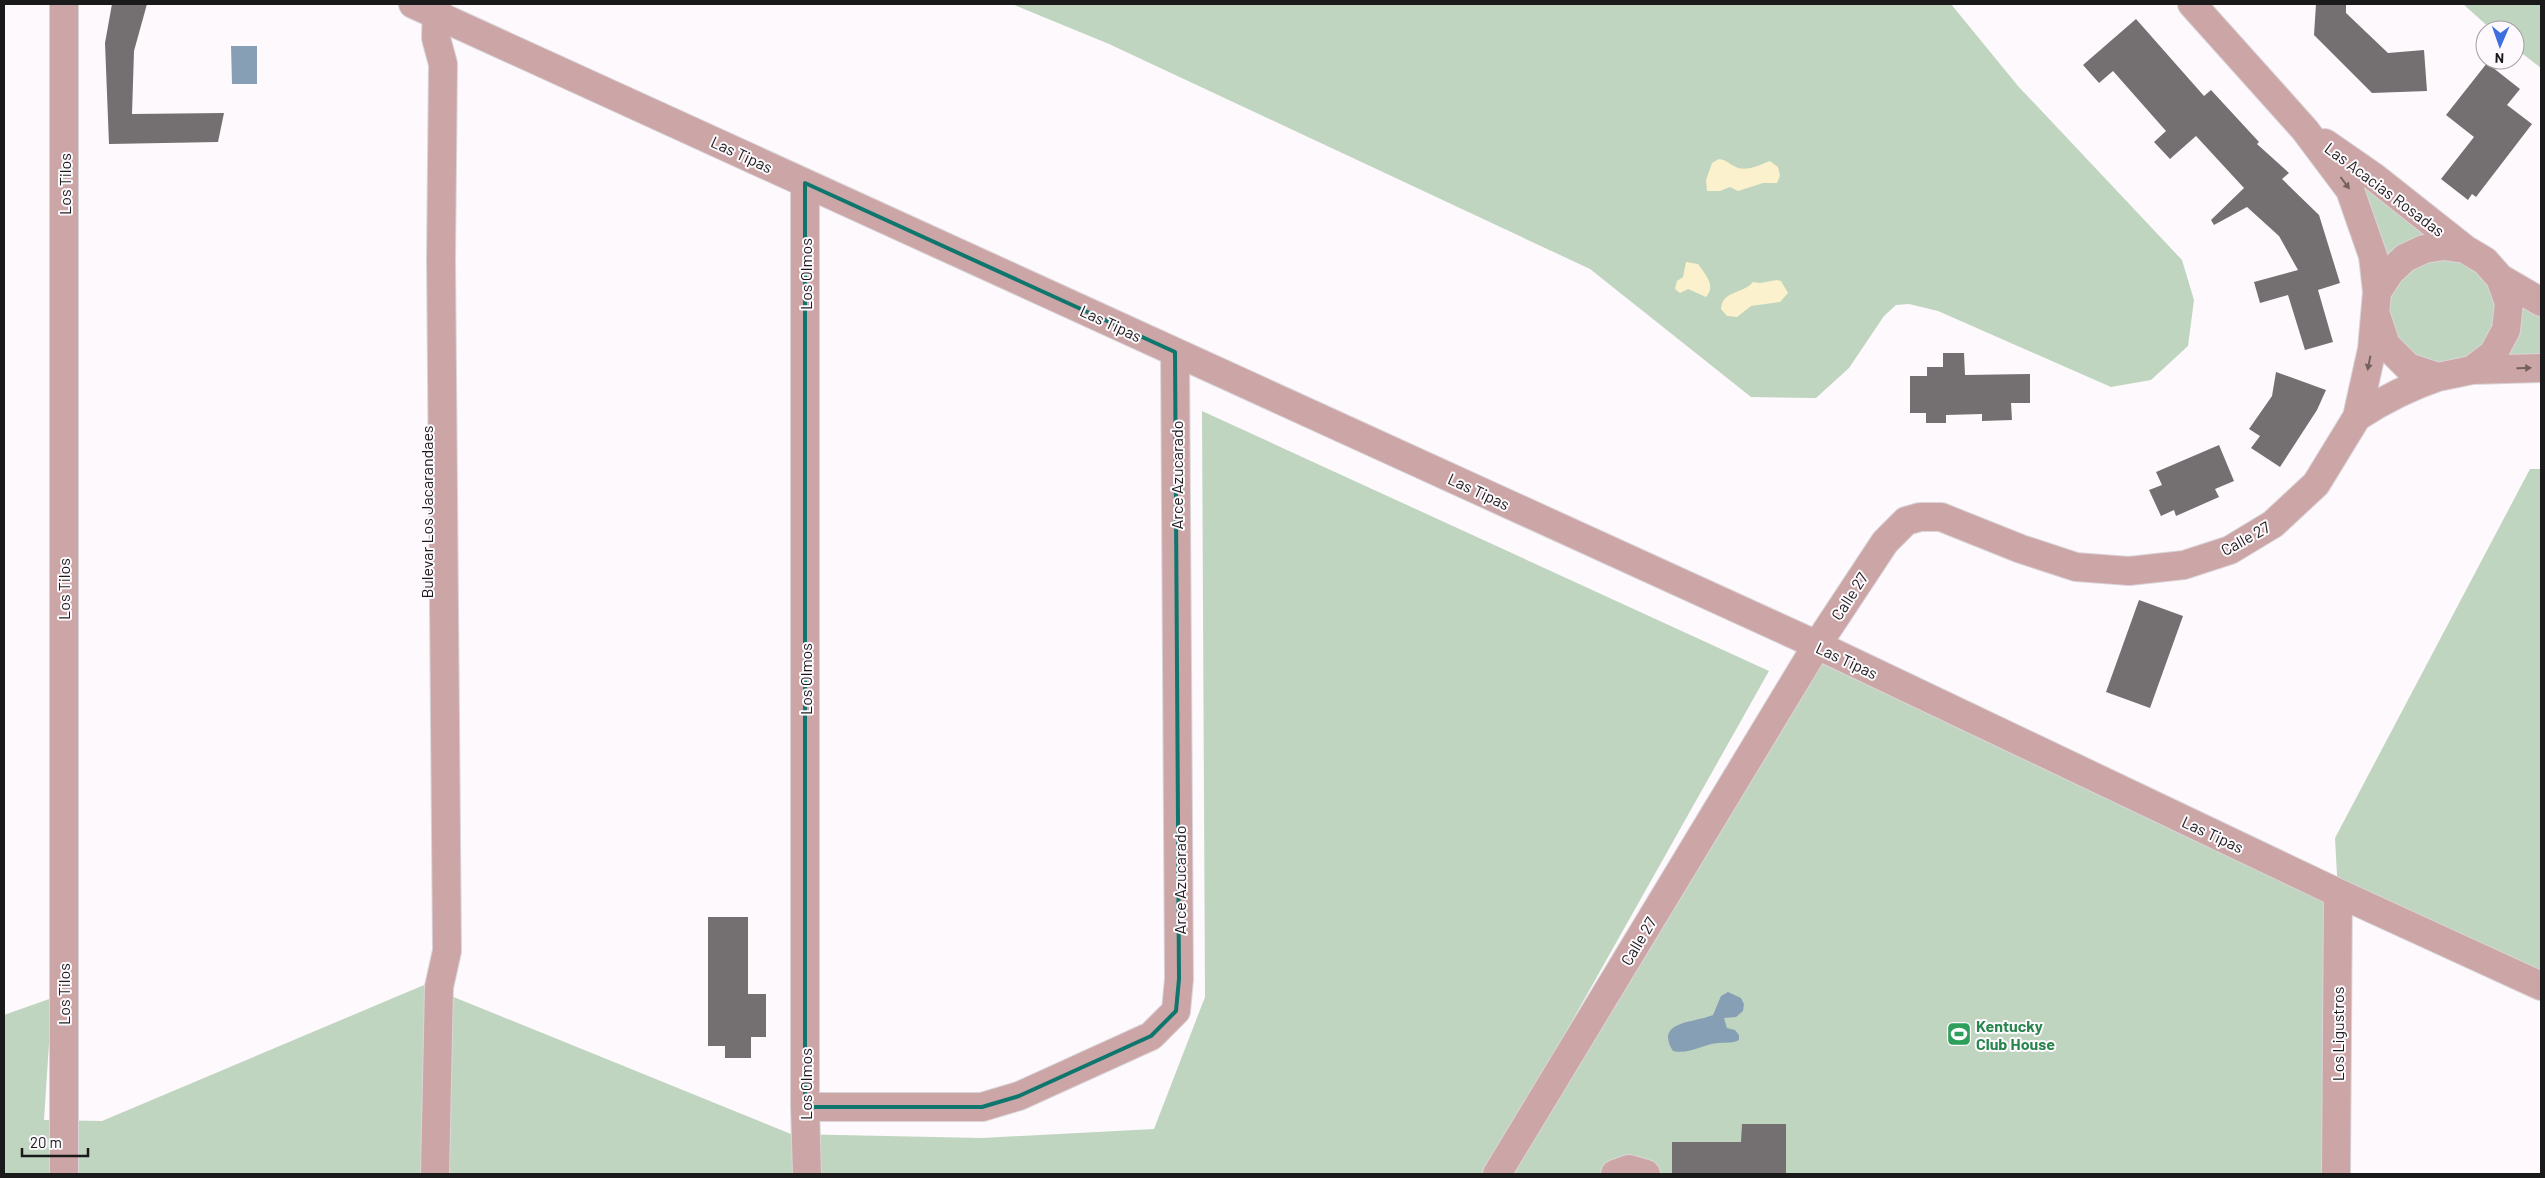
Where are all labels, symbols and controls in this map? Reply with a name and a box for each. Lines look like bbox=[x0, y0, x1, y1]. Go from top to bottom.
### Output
north arrow bbox=[2475, 20, 2525, 70]
text: N bbox=[2495, 50, 2504, 67]
street label: Las Tipas bbox=[708, 131, 776, 177]
street label: Las Acacias Rosadas bbox=[2322, 138, 2448, 240]
street label: Los Tilos bbox=[55, 153, 74, 215]
one-way arrow bbox=[2339, 176, 2350, 189]
street label: Los Olmos bbox=[796, 238, 815, 310]
street label: Las Tipas bbox=[1077, 300, 1145, 346]
one-way arrow bbox=[2365, 355, 2373, 371]
one-way arrow bbox=[2516, 364, 2532, 372]
street label: Arce Azucarado bbox=[1167, 421, 1186, 529]
street label: Bulevar Los Jacarandaes bbox=[417, 425, 436, 599]
street label: Las Tipas bbox=[1445, 468, 1513, 514]
street label: Calle 27 bbox=[2217, 517, 2273, 559]
street label: Los Tilos bbox=[54, 558, 73, 620]
street label: Calle 27 bbox=[1827, 568, 1872, 623]
street label: Las Tipas bbox=[1813, 637, 1881, 683]
street label: Los Olmos bbox=[796, 643, 815, 715]
street label: Las Tipas bbox=[2179, 811, 2247, 857]
street label: Arce Azucarado bbox=[1170, 826, 1189, 934]
street label: Calle 27 bbox=[1616, 913, 1660, 969]
street label: Los Tilos bbox=[54, 963, 73, 1025]
street label: Los Ligustros bbox=[2328, 987, 2347, 1081]
place label: Kentucky Club House bbox=[1976, 1016, 2055, 1053]
sports icon: Kentucky Club House bbox=[1946, 1021, 1972, 1047]
street label: Los Olmos bbox=[796, 1048, 815, 1120]
scale bar bbox=[22, 1126, 89, 1158]
text: 20 m bbox=[30, 1133, 62, 1151]

